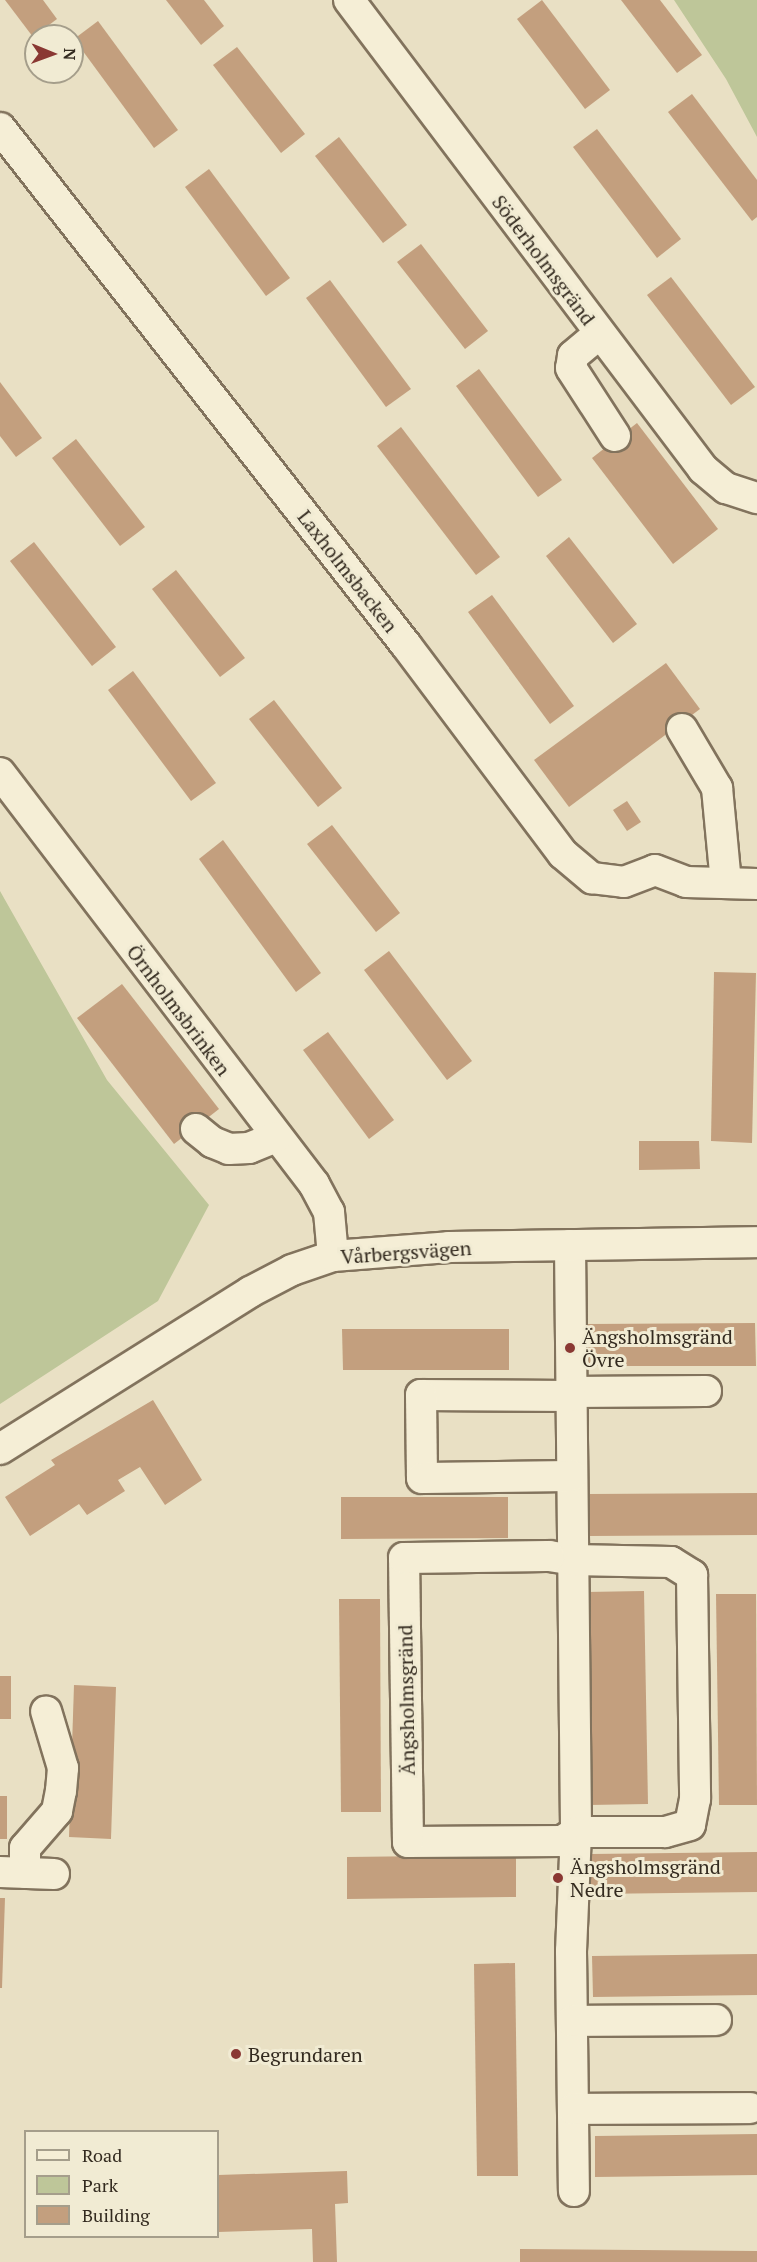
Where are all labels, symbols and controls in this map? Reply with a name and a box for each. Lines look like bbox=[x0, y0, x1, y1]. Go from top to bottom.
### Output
north arrow bbox=[24, 24, 84, 84]
text: N bbox=[59, 48, 81, 61]
street label: Söderholmsgränd bbox=[487, 190, 601, 330]
street label: Laxholmsbacken bbox=[293, 505, 403, 637]
street label: Örnholmsbrinken bbox=[122, 940, 236, 1080]
street label: Vårbergsvägen bbox=[340, 1235, 472, 1269]
place label: Ängsholmsgränd Övre bbox=[582, 1324, 733, 1371]
marker: Ängsholmsgränd Övre bbox=[563, 1341, 577, 1355]
street label: Ängsholmsgränd bbox=[393, 1624, 419, 1776]
place label: Ängsholmsgränd Nedre bbox=[570, 1854, 721, 1901]
marker: Ängsholmsgränd Nedre bbox=[551, 1871, 565, 1885]
place label: Begrundaren bbox=[248, 2042, 363, 2066]
marker: Begrundaren bbox=[229, 2047, 243, 2061]
legend bbox=[24, 2130, 219, 2238]
text: Road bbox=[82, 2143, 122, 2167]
text: Park bbox=[82, 2173, 118, 2197]
text: Building bbox=[82, 2203, 150, 2227]

